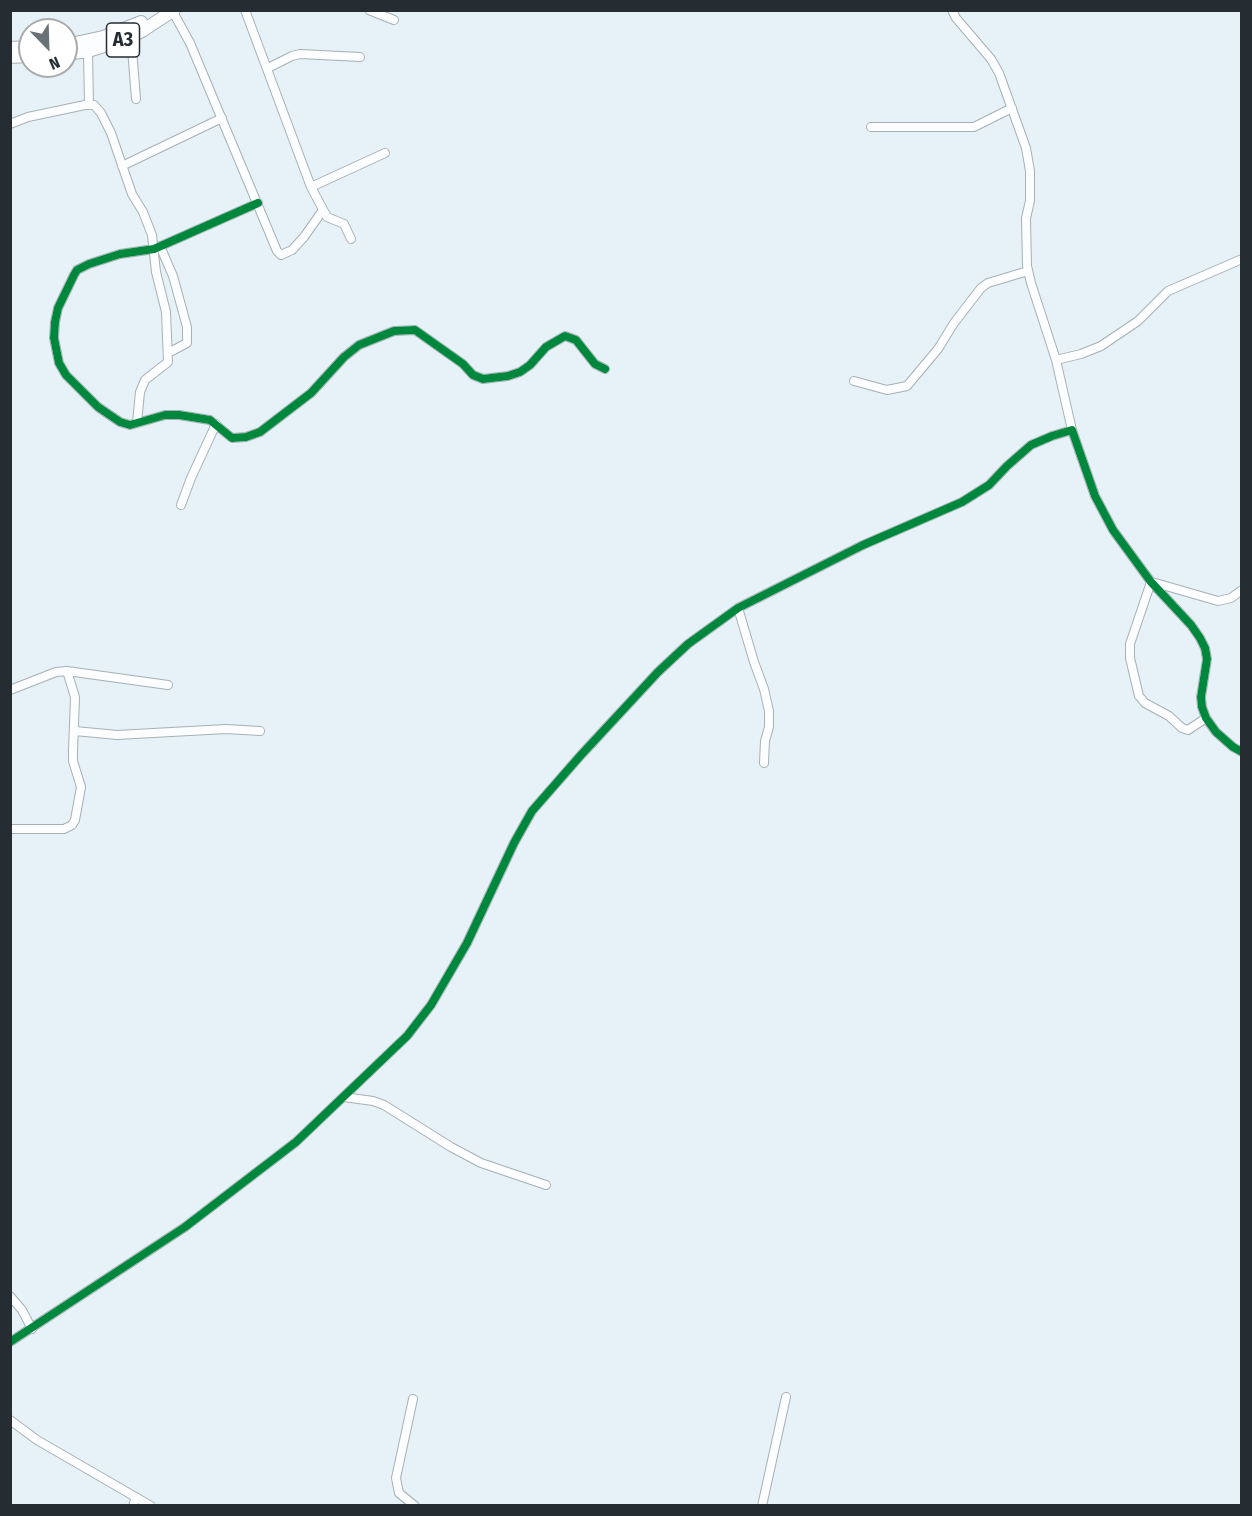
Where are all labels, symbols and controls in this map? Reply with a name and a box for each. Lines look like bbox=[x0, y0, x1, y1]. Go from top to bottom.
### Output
north arrow bbox=[18, 18, 78, 78]
road number: A3 bbox=[106, 23, 140, 57]
text: N bbox=[46, 53, 63, 74]

